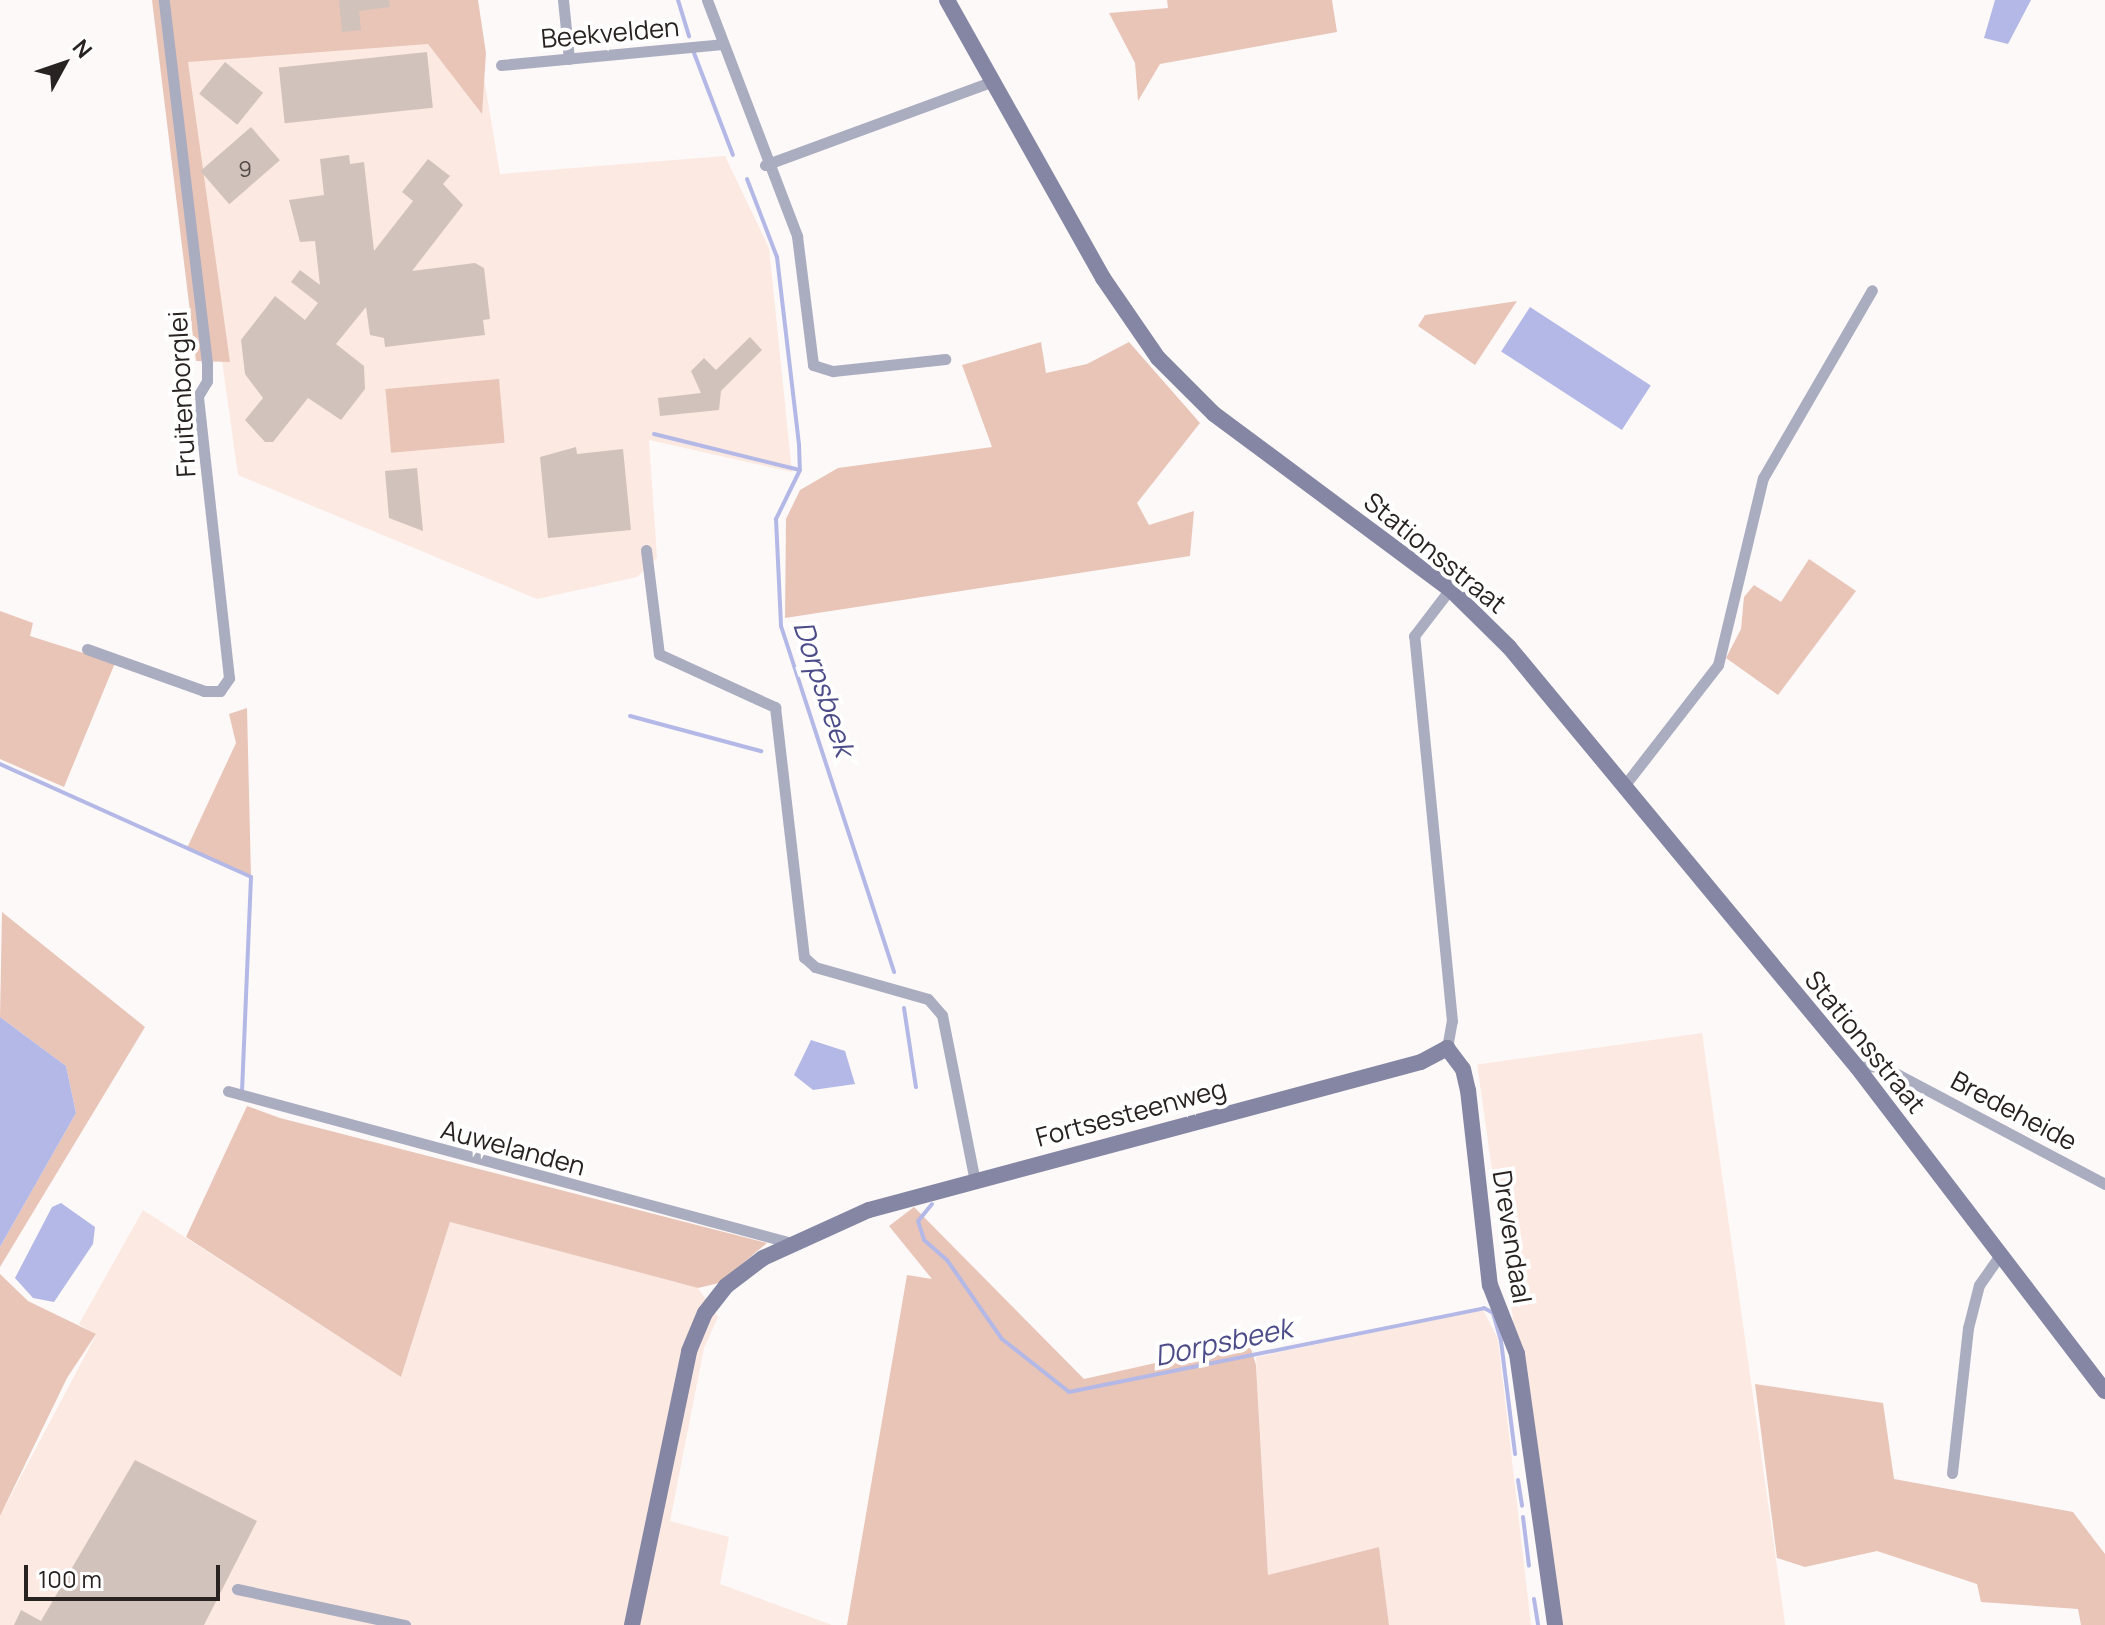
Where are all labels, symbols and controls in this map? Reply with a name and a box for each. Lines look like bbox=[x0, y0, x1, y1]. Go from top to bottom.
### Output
street label: Beekvelden bbox=[539, 11, 681, 55]
north arrow bbox=[24, 24, 104, 104]
text: N bbox=[66, 33, 99, 64]
house number: 9 bbox=[238, 157, 252, 183]
street label: Fruitenborglei bbox=[162, 310, 202, 478]
street label: Stationsstraat bbox=[1358, 486, 1512, 620]
water label: Dorpsbeek bbox=[787, 616, 863, 760]
street label: Stationsstraat bbox=[1798, 965, 1932, 1119]
street label: Bredeheide bbox=[1946, 1065, 2082, 1157]
street label: Fortsesteenweg bbox=[1032, 1073, 1230, 1153]
street label: Auwelanden bbox=[437, 1114, 589, 1182]
street label: Drevendaal bbox=[1486, 1168, 1538, 1306]
water label: Dorpsbeek bbox=[1151, 1310, 1295, 1372]
scale bar bbox=[28, 1549, 224, 1599]
text: 100 m bbox=[38, 1562, 102, 1595]

